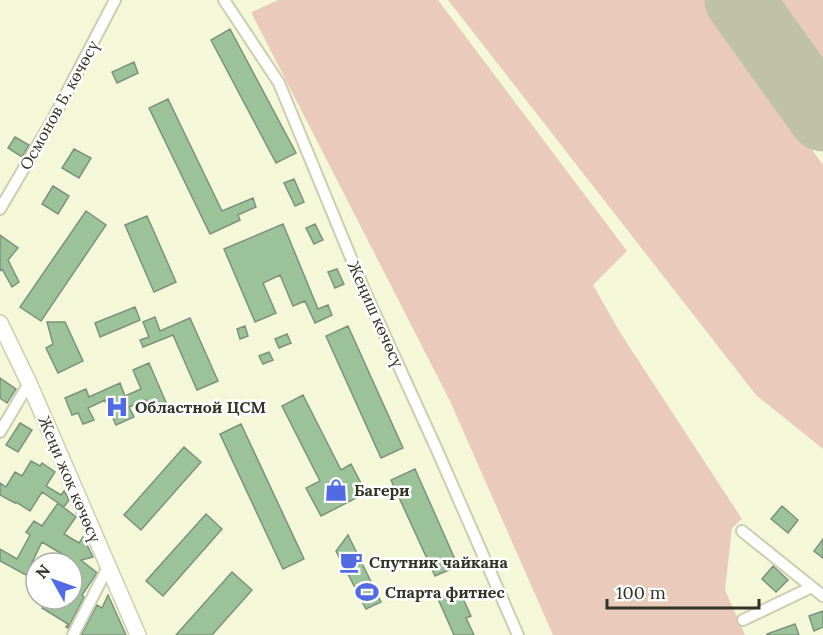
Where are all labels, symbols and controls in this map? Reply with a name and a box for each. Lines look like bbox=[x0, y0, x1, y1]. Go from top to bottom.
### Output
street label: Осмонов Б. көчөсү bbox=[15, 36, 103, 173]
street label: Жеңиш көчөсү bbox=[344, 258, 409, 371]
hospital icon: Областной ЦСМ bbox=[104, 394, 130, 420]
place label: Областной ЦСМ bbox=[135, 397, 266, 417]
street label: Жеңи жок көчөсү bbox=[34, 413, 106, 546]
shop icon: Багери bbox=[323, 477, 349, 503]
place label: Багери bbox=[354, 480, 410, 500]
cafe icon: Спутник чайкана bbox=[338, 549, 364, 575]
north arrow bbox=[24, 551, 84, 611]
place label: Спутник чайкана bbox=[369, 552, 508, 572]
text: N bbox=[31, 560, 54, 583]
scale bar bbox=[607, 572, 758, 610]
sports icon: Спарта фитнес bbox=[354, 579, 380, 605]
text: 100 m bbox=[616, 581, 666, 604]
place label: Спарта фитнес bbox=[385, 582, 505, 602]

